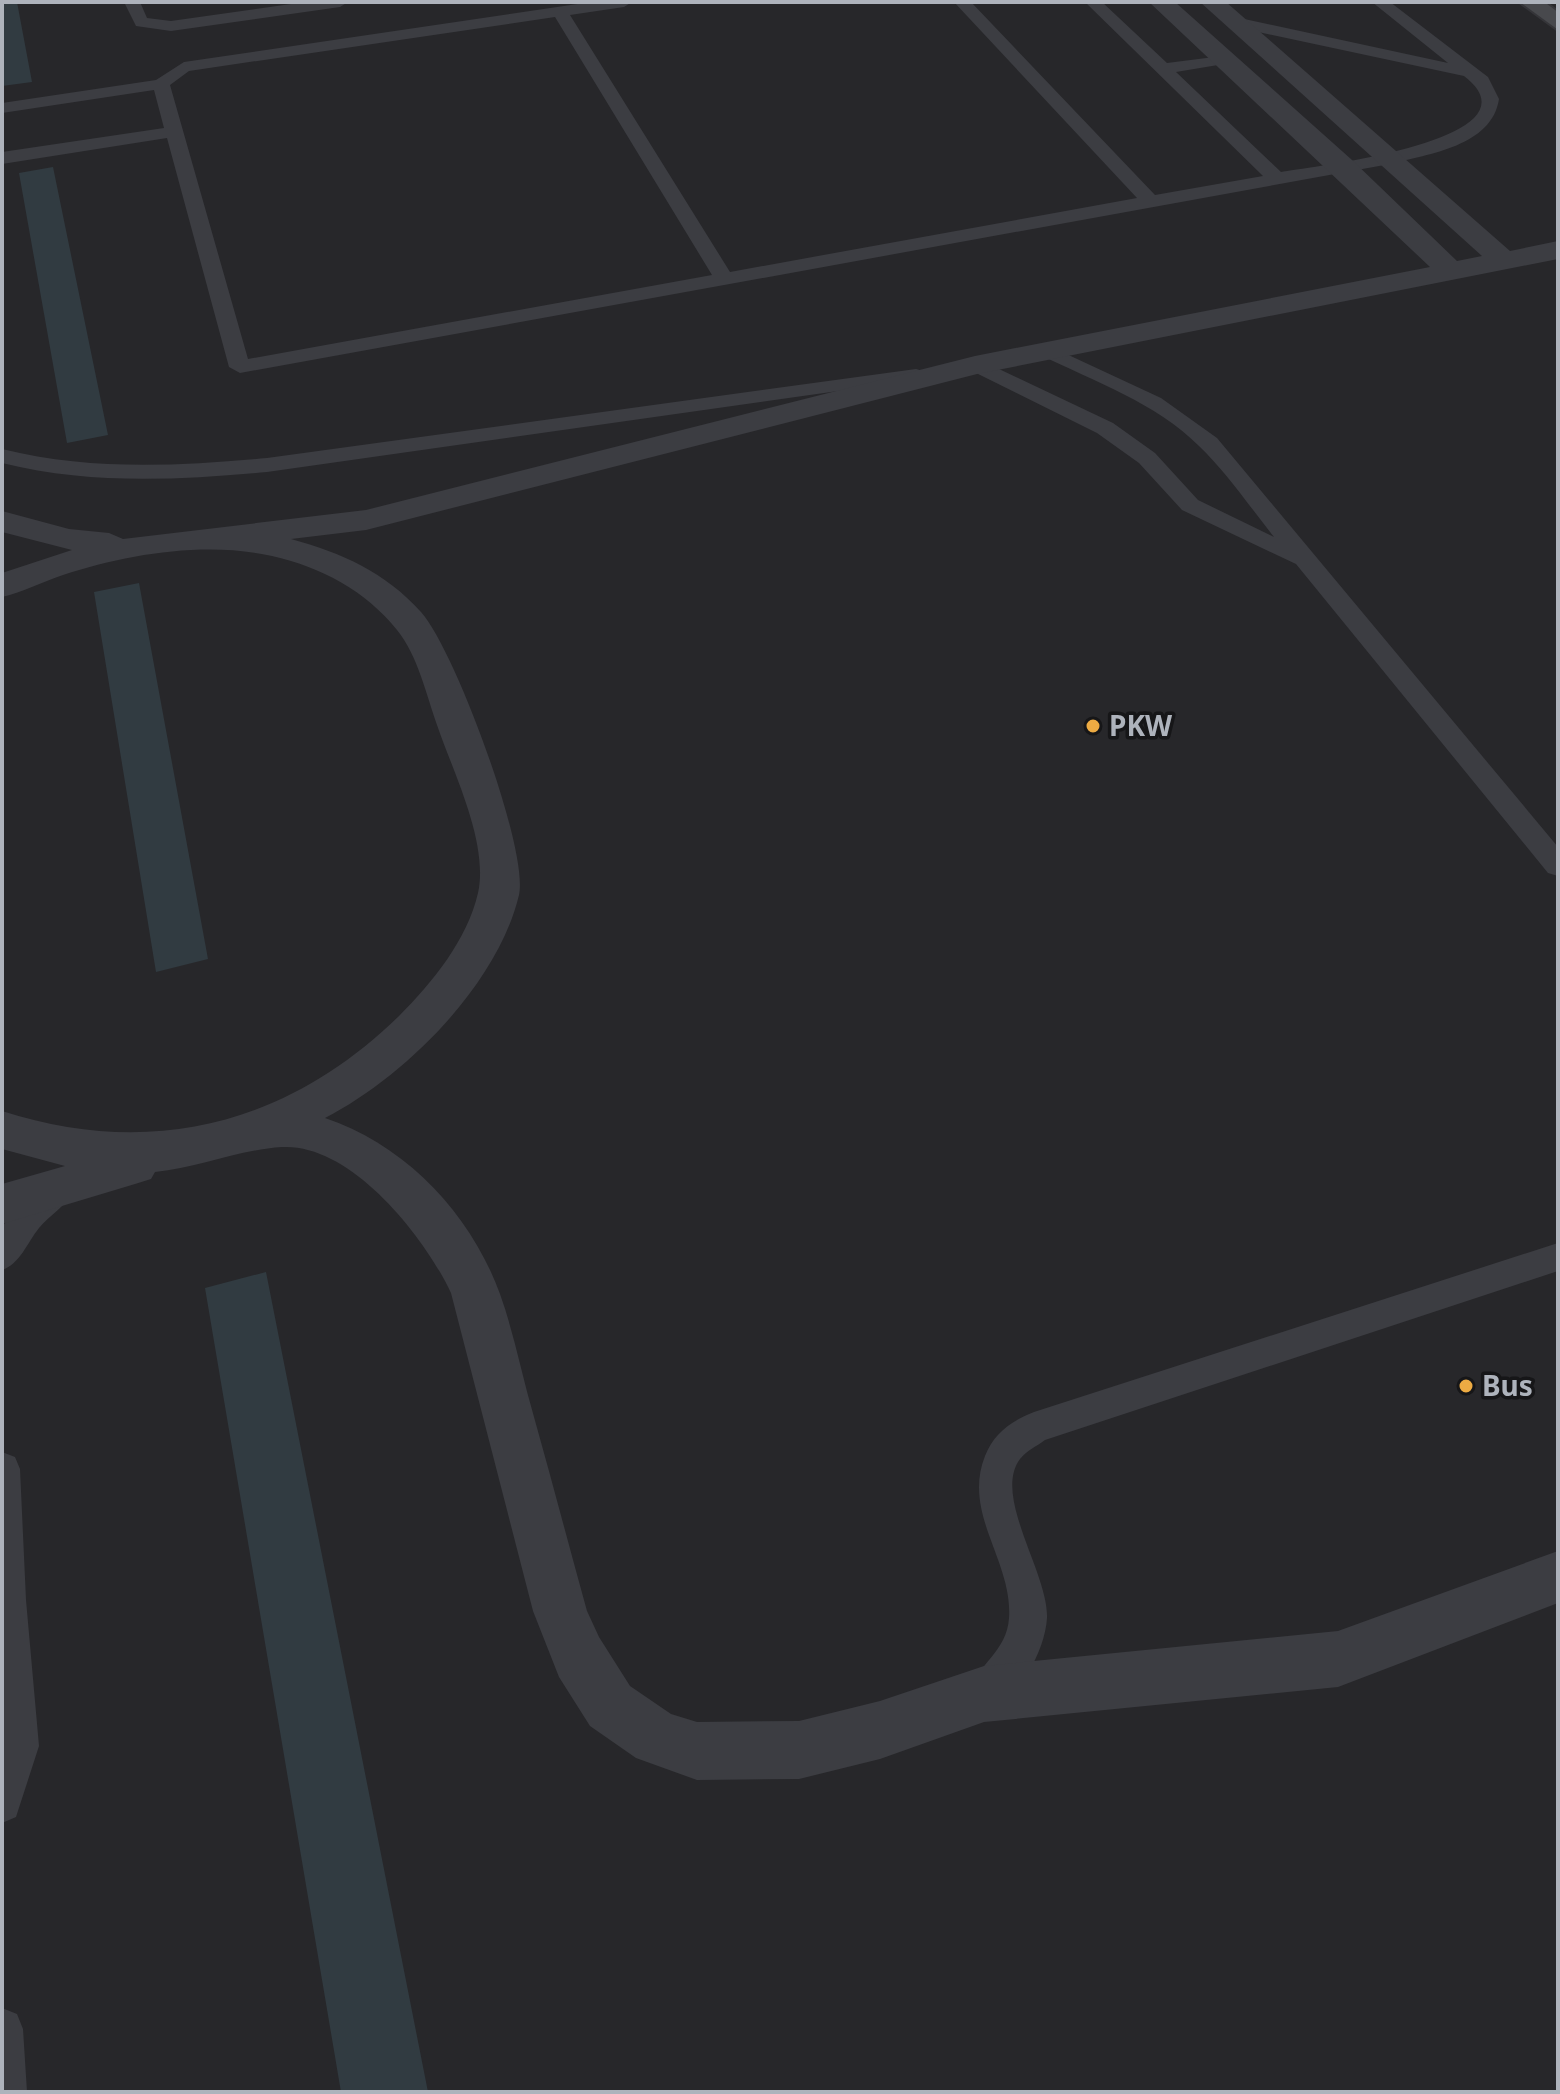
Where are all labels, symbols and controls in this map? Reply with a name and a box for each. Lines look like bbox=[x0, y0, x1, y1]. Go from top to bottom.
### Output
place label: PKW bbox=[1109, 706, 1173, 744]
marker: PKW bbox=[1084, 717, 1102, 735]
place label: Bus bbox=[1482, 1366, 1533, 1404]
marker: Bus bbox=[1457, 1377, 1475, 1395]

